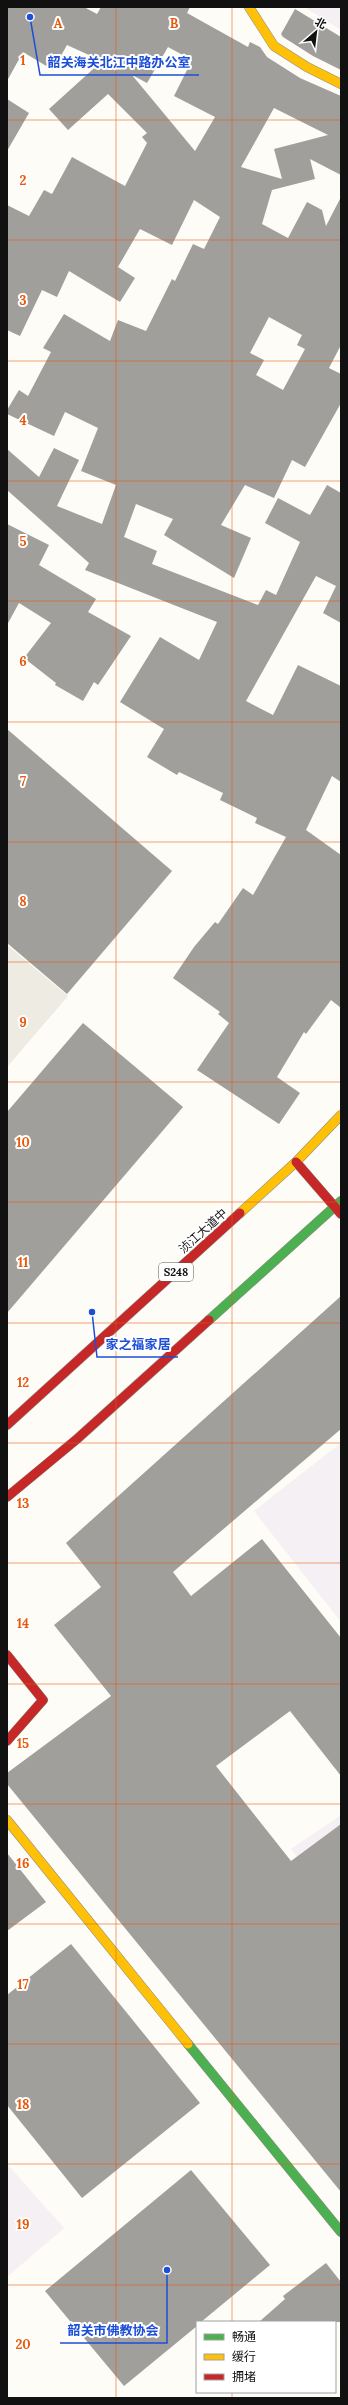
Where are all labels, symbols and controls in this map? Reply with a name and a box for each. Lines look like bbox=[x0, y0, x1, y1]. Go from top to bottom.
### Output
north arrow bbox=[296, 12, 336, 52]
text: 北 bbox=[313, 14, 329, 32]
text: A bbox=[54, 15, 63, 32]
text: B bbox=[170, 15, 179, 32]
callout: 韶关海关北江中路办公室 bbox=[40, 50, 199, 75]
text: 1 bbox=[20, 52, 26, 69]
text: 韶关海关北江中路办公室 bbox=[47, 54, 191, 71]
text: 2 bbox=[20, 172, 27, 189]
text: 3 bbox=[19, 292, 27, 309]
text: 4 bbox=[19, 412, 27, 429]
text: 5 bbox=[19, 533, 27, 550]
text: 6 bbox=[19, 653, 27, 670]
text: 7 bbox=[20, 773, 26, 790]
text: 8 bbox=[19, 893, 27, 910]
text: 9 bbox=[19, 1014, 27, 1031]
text: 10 bbox=[16, 1134, 30, 1151]
street label: 浈江大道中 bbox=[175, 1205, 230, 1256]
text: 11 bbox=[18, 1254, 28, 1271]
road number: S248 bbox=[159, 1263, 193, 1281]
callout: 家之福家居 bbox=[97, 1332, 178, 1357]
text: 家之福家居 bbox=[105, 1336, 171, 1353]
text: 12 bbox=[17, 1374, 29, 1391]
text: 13 bbox=[17, 1495, 29, 1512]
text: 14 bbox=[17, 1615, 29, 1632]
text: 15 bbox=[17, 1735, 29, 1752]
text: 16 bbox=[17, 1855, 29, 1872]
text: 17 bbox=[17, 1976, 29, 1993]
text: 18 bbox=[17, 2096, 29, 2113]
text: 19 bbox=[17, 2216, 29, 2233]
callout: 韶关市佛教协会 bbox=[60, 2318, 167, 2343]
legend bbox=[196, 2321, 336, 2393]
text: 韶关市佛教协会 bbox=[67, 2322, 159, 2339]
text: 畅通 bbox=[232, 2329, 256, 2344]
text: 20 bbox=[15, 2336, 31, 2353]
text: 缓行 bbox=[232, 2349, 256, 2364]
text: 拥堵 bbox=[232, 2369, 256, 2384]

